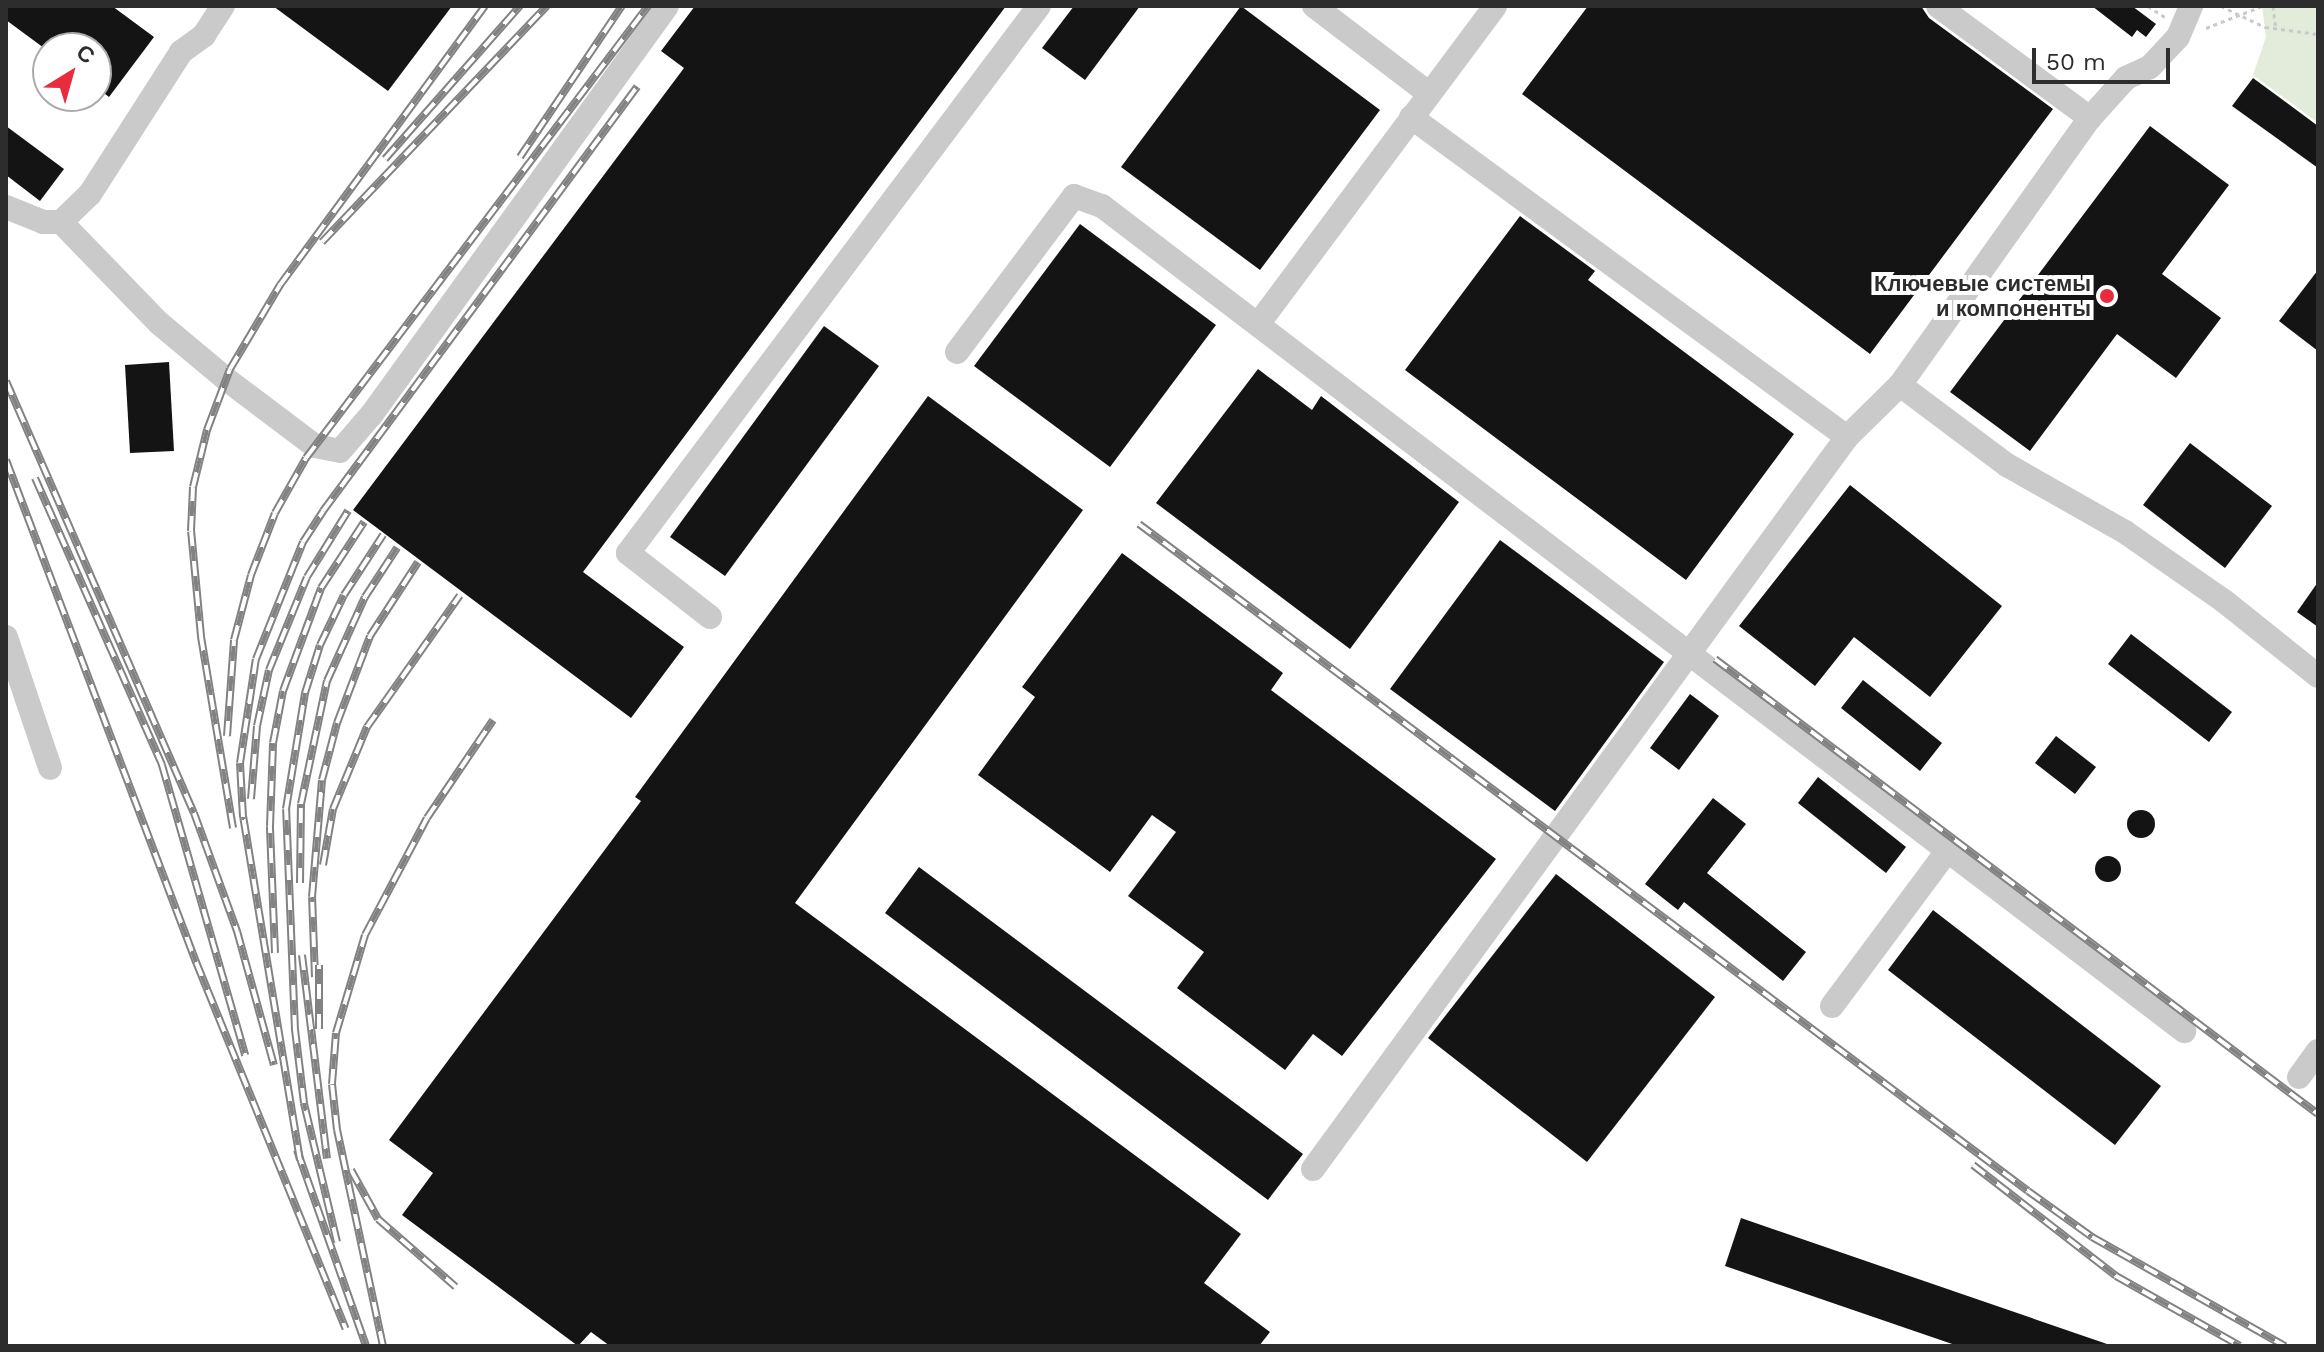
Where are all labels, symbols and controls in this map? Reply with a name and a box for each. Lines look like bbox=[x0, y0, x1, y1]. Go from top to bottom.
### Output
north arrow bbox=[32, 32, 112, 112]
scale bar bbox=[2036, 32, 2174, 82]
text: С bbox=[72, 39, 99, 69]
text: 50 m bbox=[2046, 48, 2106, 76]
place label: Ключевые системы и компоненты bbox=[1874, 270, 2091, 322]
marker: Ключевые системы и компоненты bbox=[2098, 287, 2116, 305]

